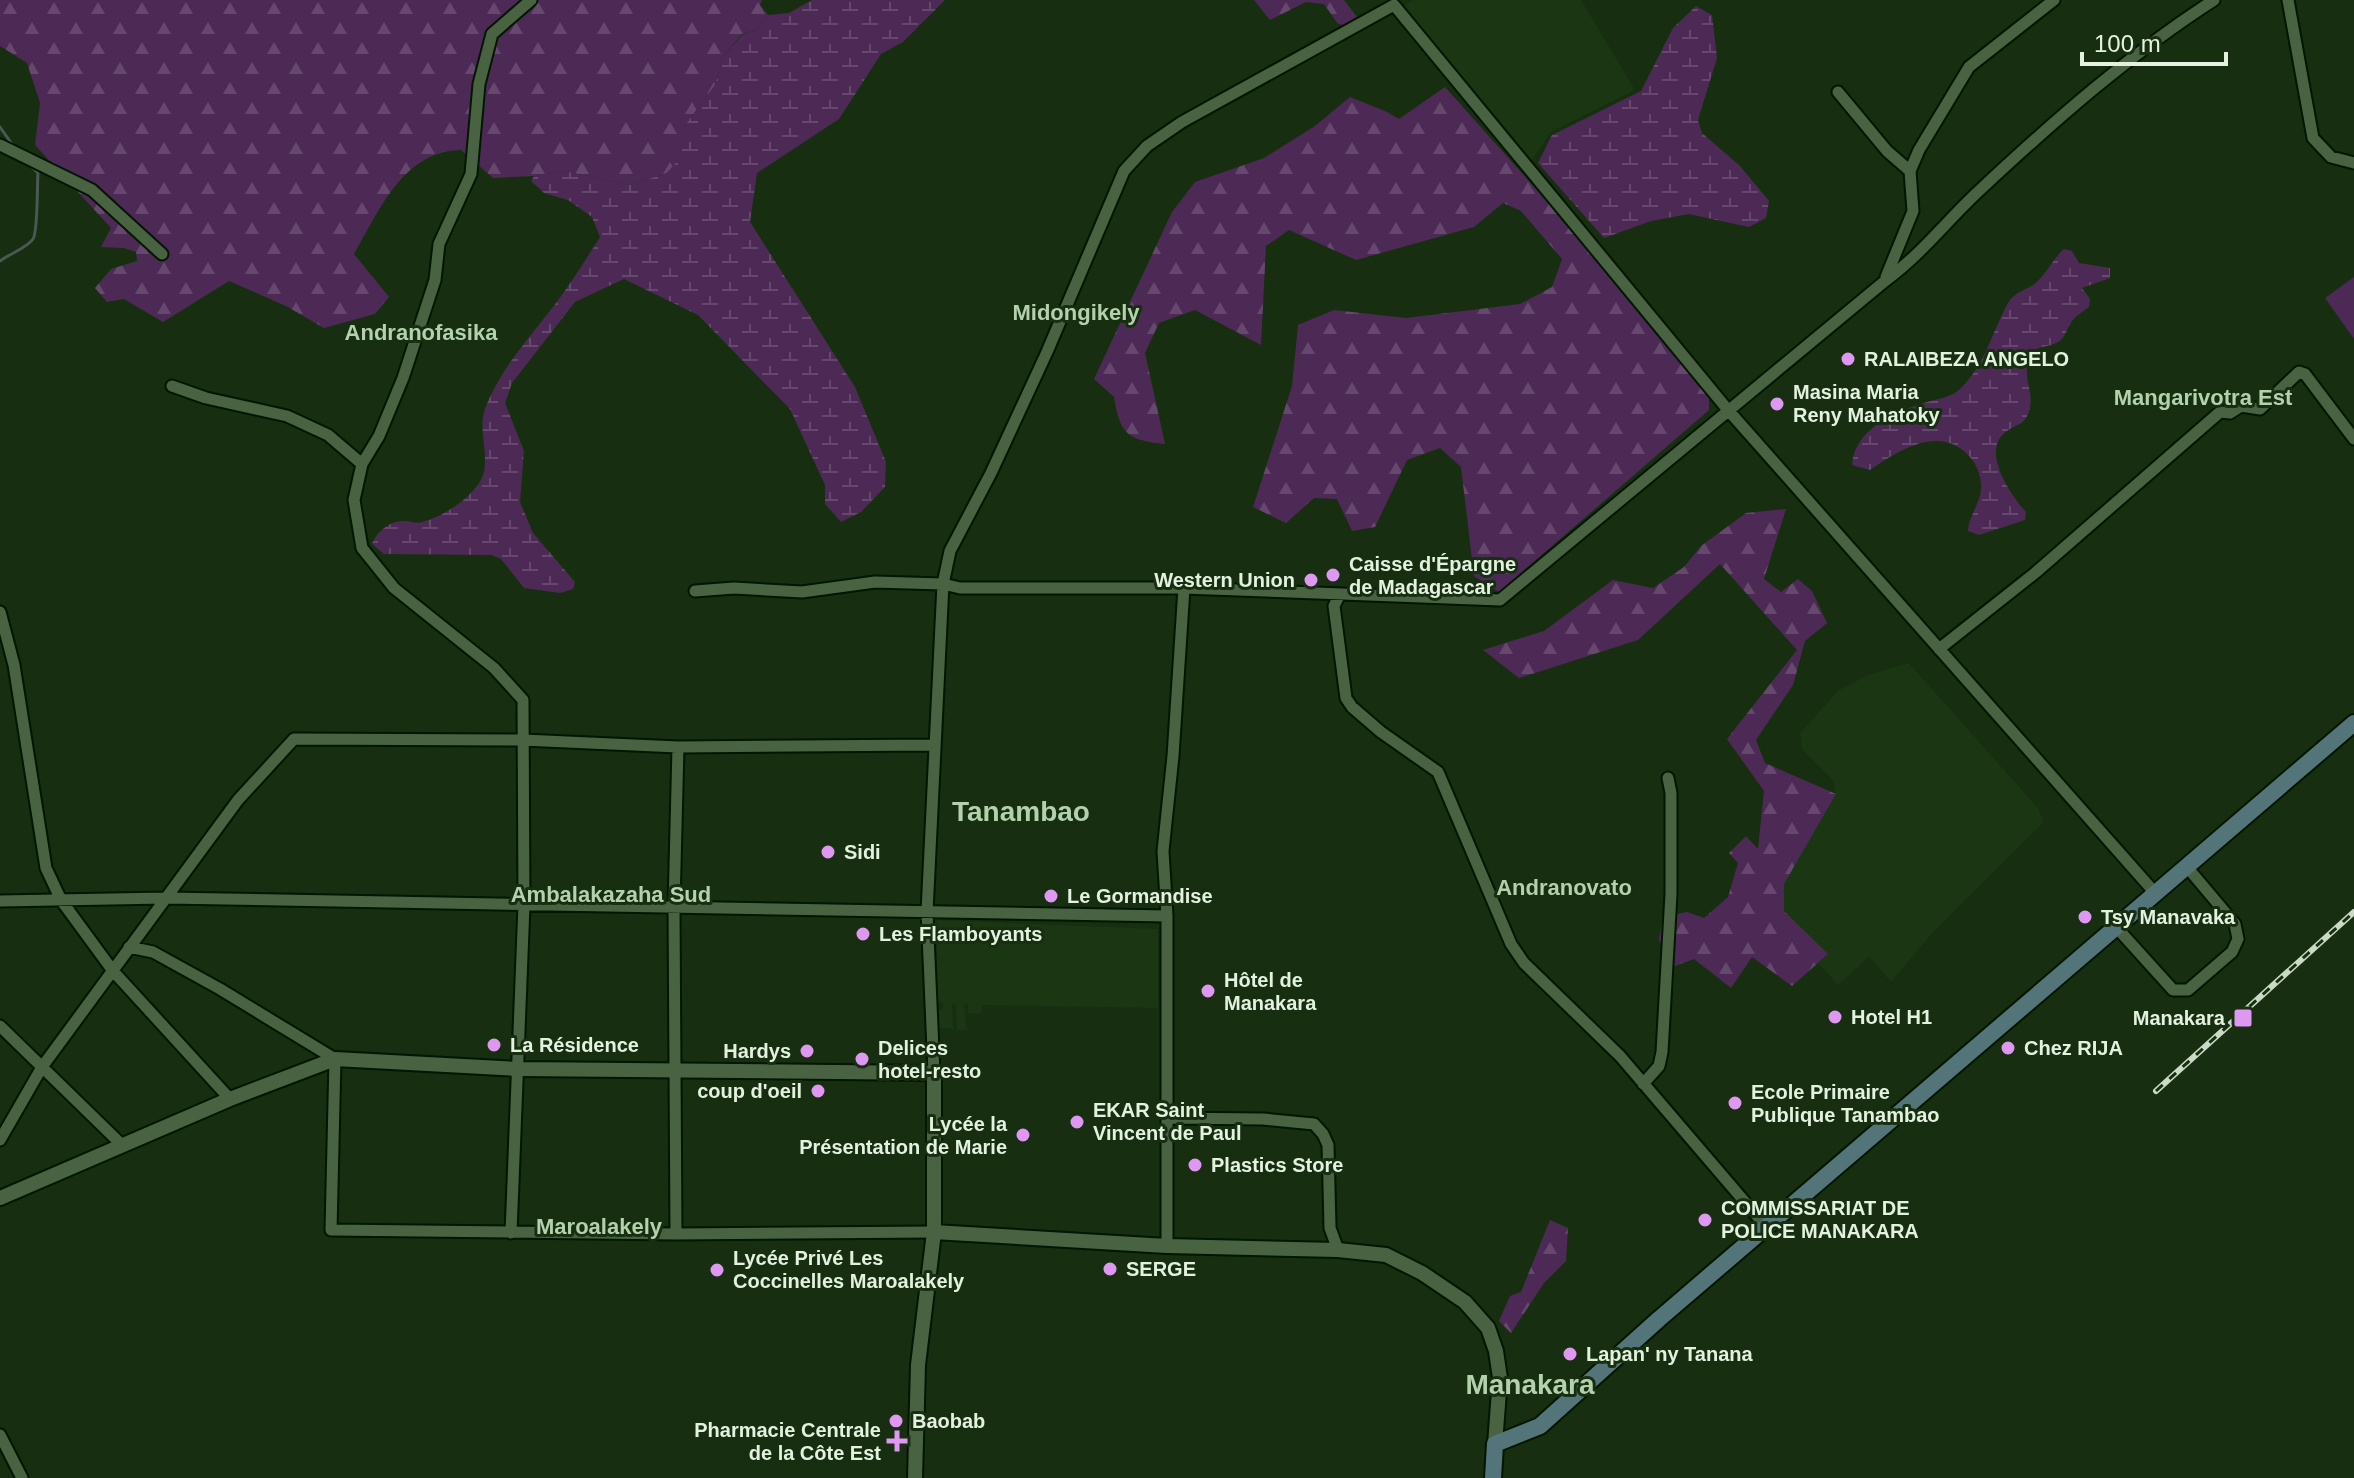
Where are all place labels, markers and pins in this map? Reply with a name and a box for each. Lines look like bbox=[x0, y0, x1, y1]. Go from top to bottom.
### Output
place label: RALAIBEZA ANGELO bbox=[1864, 348, 2069, 370]
marker: RALAIBEZA ANGELO bbox=[1839, 350, 1857, 368]
place label: Masina Maria Reny Mahatoky bbox=[1793, 381, 1941, 426]
marker: Masina Maria Reny Mahatoky bbox=[1768, 395, 1786, 413]
place label: Caisse d'Épargne de Madagascar bbox=[1349, 553, 1516, 598]
marker: Caisse d'Épargne de Madagascar bbox=[1324, 566, 1342, 584]
place label: Western Union bbox=[1154, 569, 1295, 591]
marker: Western Union bbox=[1302, 571, 1320, 589]
place label: Sidi bbox=[844, 841, 881, 863]
marker: Sidi bbox=[819, 843, 837, 861]
place label: Le Gormandise bbox=[1067, 885, 1213, 907]
marker: Le Gormandise bbox=[1042, 887, 1060, 905]
place label: Tsy Manavaka bbox=[2101, 906, 2236, 928]
marker: Tsy Manavaka bbox=[2076, 908, 2094, 926]
place label: Les Flamboyants bbox=[879, 923, 1042, 945]
marker: Les Flamboyants bbox=[854, 925, 872, 943]
place label: Hôtel de Manakara bbox=[1224, 969, 1317, 1014]
marker: Hôtel de Manakara bbox=[1199, 982, 1217, 1000]
place label: Hotel H1 bbox=[1851, 1006, 1932, 1028]
place label: Manakara bbox=[2133, 1007, 2226, 1029]
marker: Manakara bbox=[2232, 1007, 2254, 1029]
marker: Hotel H1 bbox=[1826, 1008, 1844, 1026]
place label: La Résidence bbox=[510, 1034, 639, 1056]
marker: La Résidence bbox=[485, 1036, 503, 1054]
place label: Delices hotel-resto bbox=[878, 1037, 981, 1082]
place label: Chez RIJA bbox=[2024, 1037, 2123, 1059]
marker: Chez RIJA bbox=[1999, 1039, 2017, 1057]
place label: Hardys bbox=[723, 1040, 791, 1062]
marker: Hardys bbox=[798, 1042, 816, 1060]
marker: Delices hotel-resto bbox=[853, 1050, 871, 1068]
place label: coup d'oeil bbox=[697, 1080, 802, 1102]
place label: Ecole Primaire Publique Tanambao bbox=[1751, 1081, 1940, 1126]
marker: coup d'oeil bbox=[809, 1082, 827, 1100]
marker: Ecole Primaire Publique Tanambao bbox=[1726, 1094, 1744, 1112]
place label: EKAR Saint Vincent de Paul bbox=[1093, 1099, 1242, 1144]
place label: Lycée la Présentation de Marie bbox=[799, 1113, 1008, 1158]
marker: EKAR Saint Vincent de Paul bbox=[1068, 1113, 1086, 1131]
marker: Lycée la Présentation de Marie bbox=[1014, 1126, 1032, 1144]
place label: Plastics Store bbox=[1211, 1154, 1343, 1176]
marker: Plastics Store bbox=[1186, 1156, 1204, 1174]
place label: COMMISSARIAT DE POLICE MANAKARA bbox=[1721, 1197, 1919, 1242]
marker: COMMISSARIAT DE POLICE MANAKARA bbox=[1696, 1211, 1714, 1229]
place label: Lycée Privé Les Coccinelles Maroalakely bbox=[733, 1247, 965, 1292]
place label: SERGE bbox=[1126, 1258, 1196, 1280]
marker: SERGE bbox=[1101, 1260, 1119, 1278]
marker: Lycée Privé Les Coccinelles Maroalakely bbox=[708, 1261, 726, 1279]
place label: Lapan' ny Tanana bbox=[1586, 1343, 1754, 1365]
marker: Lapan' ny Tanana bbox=[1561, 1345, 1579, 1363]
place label: Baobab bbox=[912, 1410, 985, 1432]
marker: Baobab bbox=[887, 1412, 905, 1430]
place label: Pharmacie Centrale de la Côte Est bbox=[694, 1419, 881, 1464]
marker: Pharmacie Centrale de la Côte Est bbox=[888, 1432, 906, 1450]

